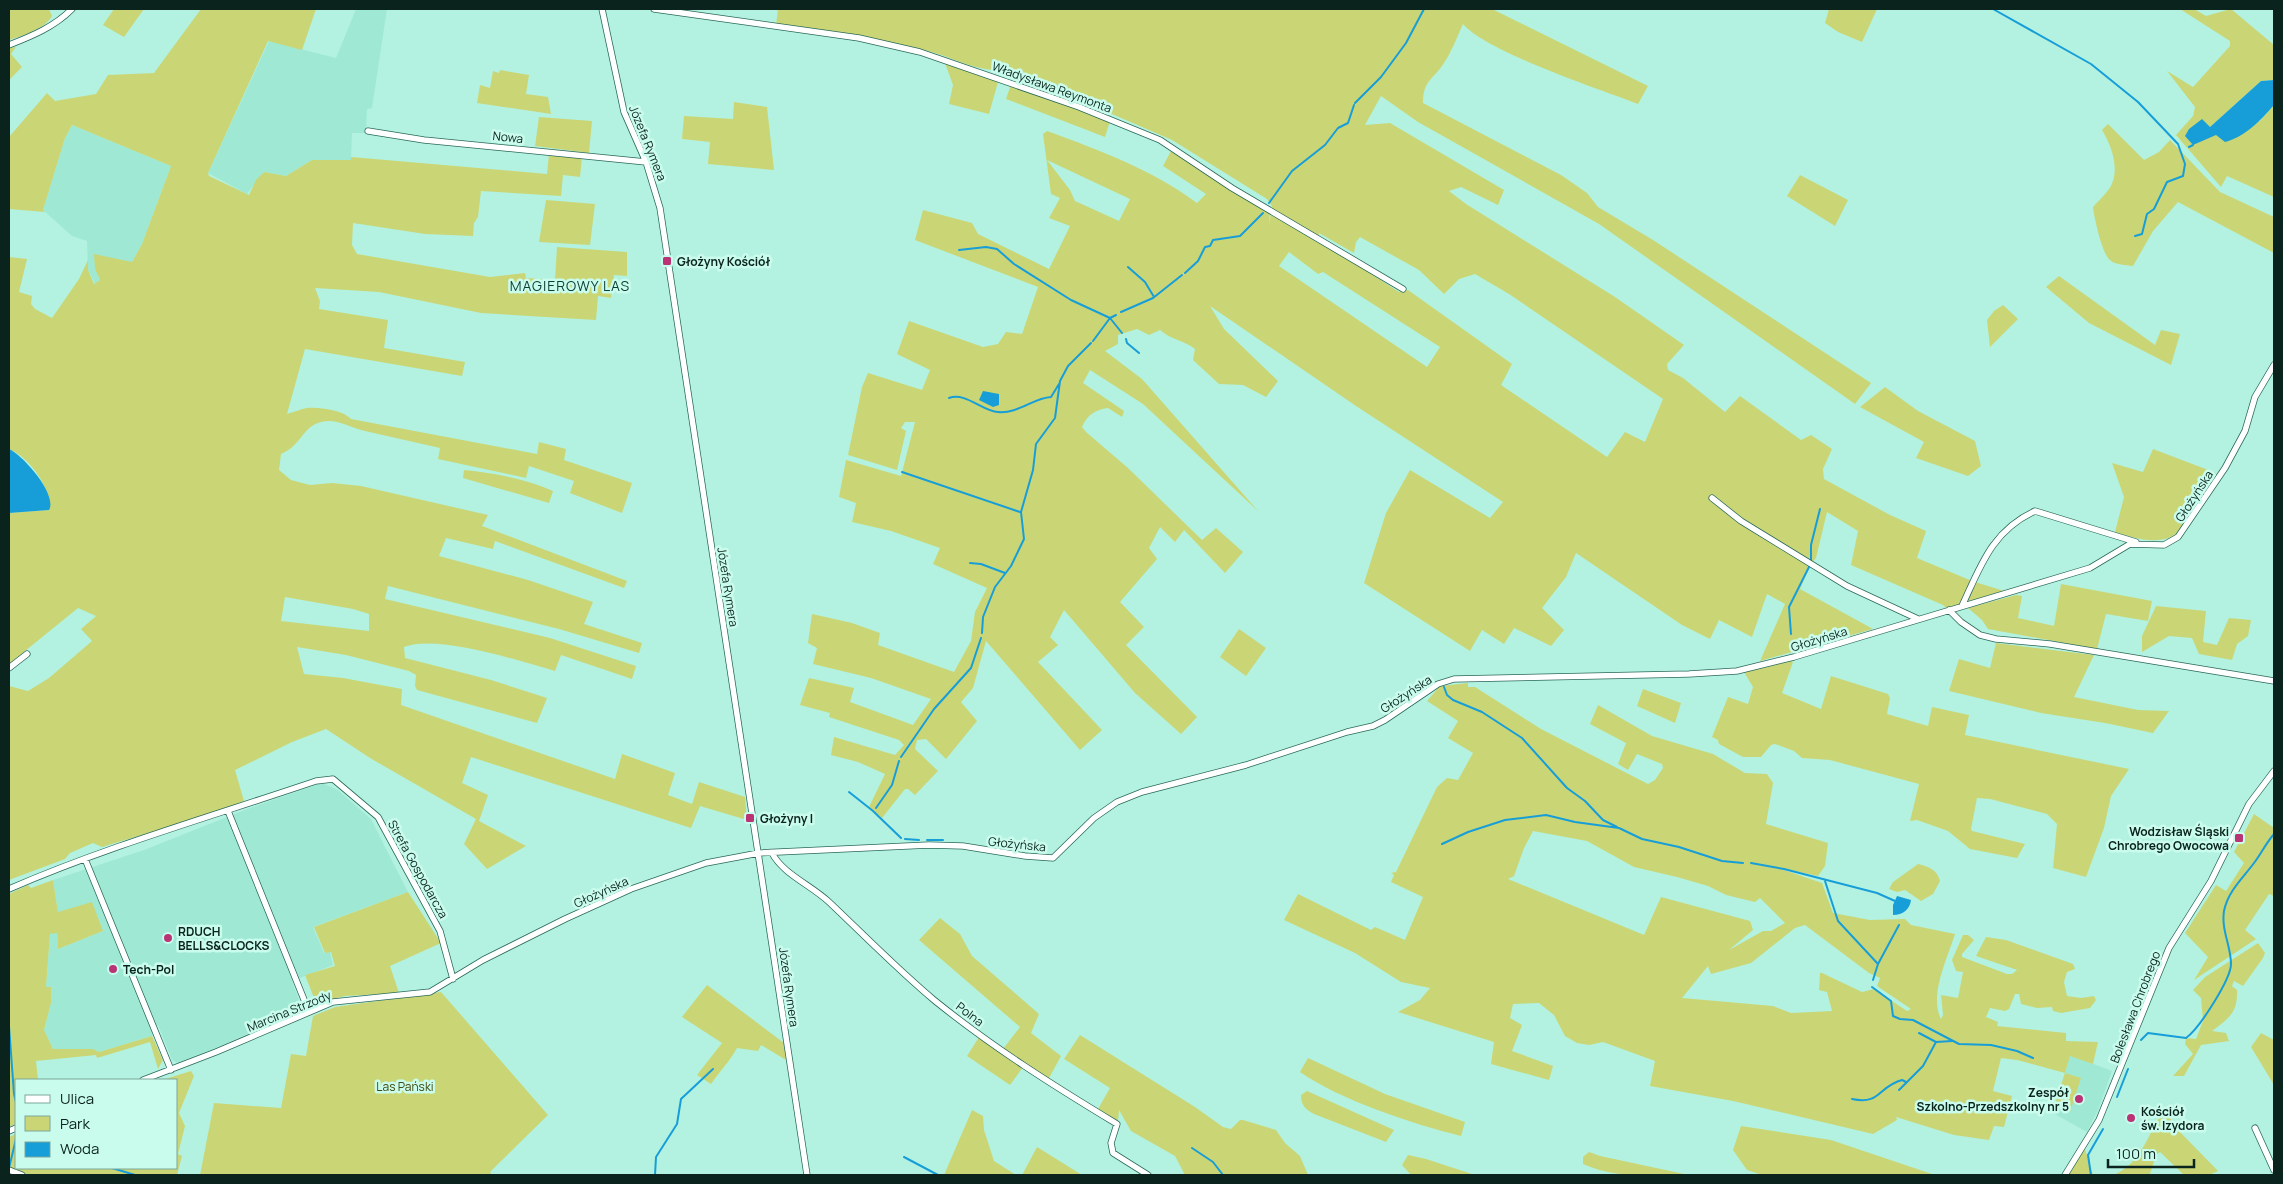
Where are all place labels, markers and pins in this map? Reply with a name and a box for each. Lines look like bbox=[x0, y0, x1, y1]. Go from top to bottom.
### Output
place label: Głożyny Kościół bbox=[677, 253, 770, 270]
marker: Głożyny Kościół bbox=[661, 255, 673, 267]
place label: Głożyny I bbox=[760, 810, 813, 827]
marker: Głożyny I bbox=[744, 812, 756, 824]
place label: Wodzisław Śląski Chrobrego Owocowa bbox=[2108, 823, 2229, 854]
marker: Wodzisław Śląski Chrobrego Owocowa bbox=[2233, 832, 2245, 844]
place label: RDUCH BELLS&CLOCKS bbox=[178, 923, 270, 954]
marker: RDUCH BELLS&CLOCKS bbox=[162, 932, 174, 944]
place label: Tech-Pol bbox=[123, 961, 174, 978]
marker: Tech-Pol bbox=[107, 963, 119, 975]
place label: Zespół Szkolno-Przedszkolny nr 5 bbox=[1917, 1084, 2069, 1115]
marker: Zespół Szkolno-Przedszkolny nr 5 bbox=[2073, 1093, 2085, 1105]
place label: Kościół św. Izydora bbox=[2141, 1103, 2205, 1134]
marker: Kościół św. Izydora bbox=[2125, 1112, 2137, 1124]

